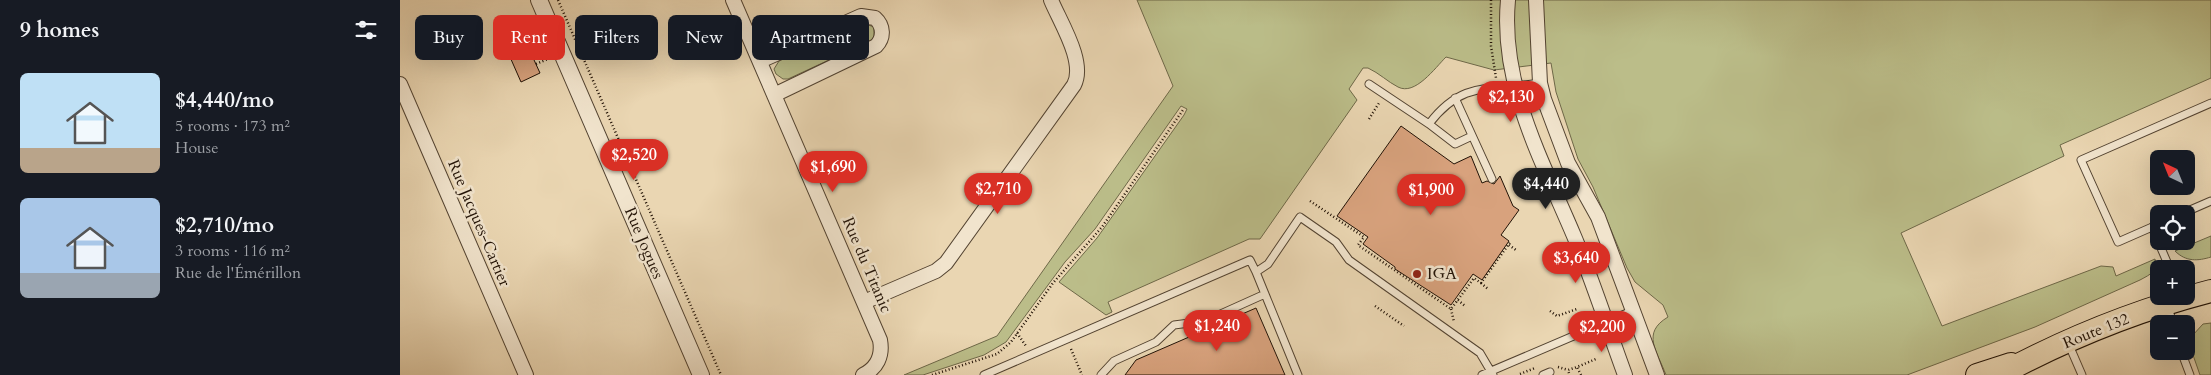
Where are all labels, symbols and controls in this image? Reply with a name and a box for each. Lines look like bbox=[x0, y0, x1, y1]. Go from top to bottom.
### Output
chip: Buy bbox=[415, 15, 483, 60]
chip: Rent bbox=[493, 15, 565, 60]
chip: Filters bbox=[575, 15, 658, 60]
chip: New bbox=[668, 15, 742, 60]
chip: Apartment bbox=[752, 15, 869, 60]
text: 9 homes bbox=[20, 16, 99, 45]
icon: filters bbox=[352, 16, 380, 44]
pin: $2,130 bbox=[1470, 80, 1552, 123]
text: $4,440/mo bbox=[175, 86, 274, 115]
text: $2,130 bbox=[1488, 86, 1534, 108]
icon: home bbox=[60, 93, 120, 153]
text: 5 rooms · 173 m² bbox=[175, 115, 290, 137]
text: House bbox=[175, 137, 218, 159]
pin: $2,520 bbox=[593, 138, 675, 181]
text: $2,520 bbox=[611, 144, 657, 166]
pin: $1,690 bbox=[792, 150, 874, 193]
north arrow bbox=[2150, 150, 2195, 195]
map controls bbox=[2150, 150, 2195, 360]
street label: Rue Jacques-Cartier bbox=[442, 156, 516, 290]
text: $1,690 bbox=[810, 156, 856, 178]
pin: $4,440 bbox=[1505, 168, 1587, 210]
pin: $2,710 bbox=[957, 172, 1039, 215]
text: $4,440 bbox=[1523, 173, 1569, 195]
pin: $1,900 bbox=[1390, 174, 1472, 216]
text: $2,710 bbox=[975, 178, 1021, 200]
text: $1,900 bbox=[1408, 179, 1454, 201]
street label: Rue Jogues bbox=[619, 204, 669, 282]
button: locate bbox=[2150, 205, 2195, 250]
text: $2,710/mo bbox=[175, 211, 274, 240]
street label: Rue du Titanic bbox=[837, 214, 897, 316]
icon: home bbox=[60, 218, 120, 278]
text: 3 rooms · 116 m² bbox=[175, 240, 290, 262]
pin: $3,640 bbox=[1535, 242, 1617, 284]
text: $3,640 bbox=[1553, 247, 1599, 269]
button: + bbox=[2150, 260, 2195, 305]
text: Rue de l'Émérillon bbox=[175, 262, 301, 284]
place label: IGA bbox=[1427, 263, 1457, 285]
marker: IGA bbox=[1411, 268, 1423, 280]
street label: Route 132 bbox=[2060, 308, 2132, 354]
pin: $1,240 bbox=[1176, 310, 1258, 352]
pin: $2,200 bbox=[1561, 310, 1643, 353]
text: $1,240 bbox=[1194, 315, 1240, 337]
button: − bbox=[2150, 315, 2195, 360]
text: $2,200 bbox=[1579, 316, 1625, 338]

